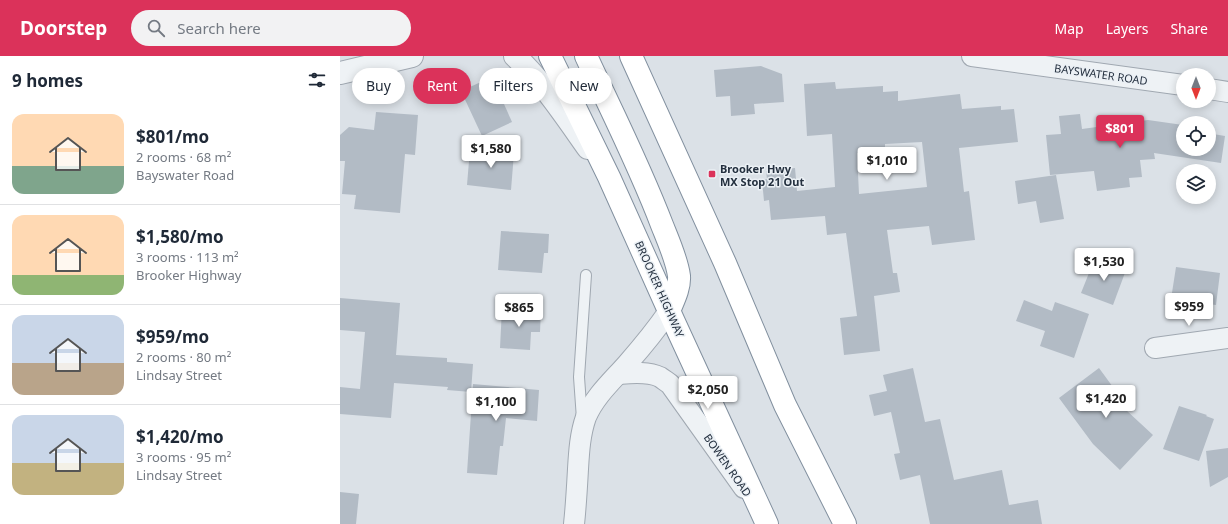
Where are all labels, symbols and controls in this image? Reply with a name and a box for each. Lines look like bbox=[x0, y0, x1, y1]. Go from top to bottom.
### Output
search box bbox=[131, 10, 411, 46]
text: Doorstep bbox=[20, 15, 107, 41]
icon: search bbox=[145, 17, 167, 39]
text: Search here bbox=[177, 18, 261, 38]
text: Map bbox=[1055, 19, 1084, 38]
text: Layers bbox=[1106, 19, 1148, 38]
text: Share bbox=[1170, 19, 1208, 38]
street label: BAYSWATER ROAD bbox=[1053, 60, 1149, 88]
chip: Buy bbox=[352, 68, 405, 104]
chip: Rent bbox=[413, 68, 471, 104]
chip: Filters bbox=[479, 68, 547, 104]
chip: New bbox=[555, 68, 612, 104]
north arrow bbox=[1176, 68, 1216, 108]
map controls bbox=[1176, 68, 1216, 204]
text: 9 homes bbox=[12, 69, 83, 92]
icon: filters bbox=[306, 69, 328, 91]
pin: $801 bbox=[1096, 115, 1144, 149]
button: locate bbox=[1176, 116, 1216, 156]
text: $801 bbox=[1105, 119, 1135, 137]
text: $801/mo bbox=[136, 125, 209, 148]
icon: home bbox=[44, 130, 92, 178]
pin: $1,580 bbox=[458, 135, 524, 169]
text: $1,580 bbox=[471, 139, 511, 157]
pin: $1,010 bbox=[854, 147, 920, 181]
text: 2 rooms · 68 m² bbox=[136, 148, 231, 166]
text: $1,010 bbox=[867, 151, 907, 169]
place label: Brooker Hwy MX Stop 21 Out bbox=[720, 161, 804, 189]
button: layers bbox=[1176, 164, 1216, 204]
text: Bayswater Road bbox=[136, 166, 234, 184]
marker: Brooker Hwy MX Stop 21 Out bbox=[707, 169, 717, 179]
text: $1,580/mo bbox=[136, 225, 224, 248]
icon: home bbox=[44, 231, 92, 279]
street label: BROOKER HIGHWAY bbox=[632, 238, 688, 340]
text: 3 rooms · 113 m² bbox=[136, 248, 239, 266]
pin: $1,530 bbox=[1071, 248, 1137, 282]
text: $1,530 bbox=[1084, 252, 1124, 270]
text: Brooker Highway bbox=[136, 266, 241, 284]
pin: $959 bbox=[1165, 293, 1213, 327]
pin: $865 bbox=[495, 294, 543, 328]
text: $959 bbox=[1174, 297, 1204, 315]
text: $865 bbox=[504, 298, 534, 316]
text: $959/mo bbox=[136, 325, 209, 348]
icon: home bbox=[44, 331, 92, 379]
text: 2 rooms · 80 m² bbox=[136, 348, 231, 366]
text: Lindsay Street bbox=[136, 366, 222, 384]
pin: $2,050 bbox=[675, 376, 741, 410]
text: $2,050 bbox=[688, 380, 728, 398]
pin: $1,420 bbox=[1073, 385, 1139, 419]
pin: $1,100 bbox=[463, 388, 529, 422]
text: $1,420 bbox=[1086, 389, 1126, 407]
text: $1,100 bbox=[476, 392, 516, 410]
text: $1,420/mo bbox=[136, 425, 224, 448]
icon: home bbox=[44, 431, 92, 479]
street label: BOWEN ROAD bbox=[701, 431, 755, 499]
text: 3 rooms · 95 m² bbox=[136, 448, 231, 466]
text: Lindsay Street bbox=[136, 466, 222, 484]

